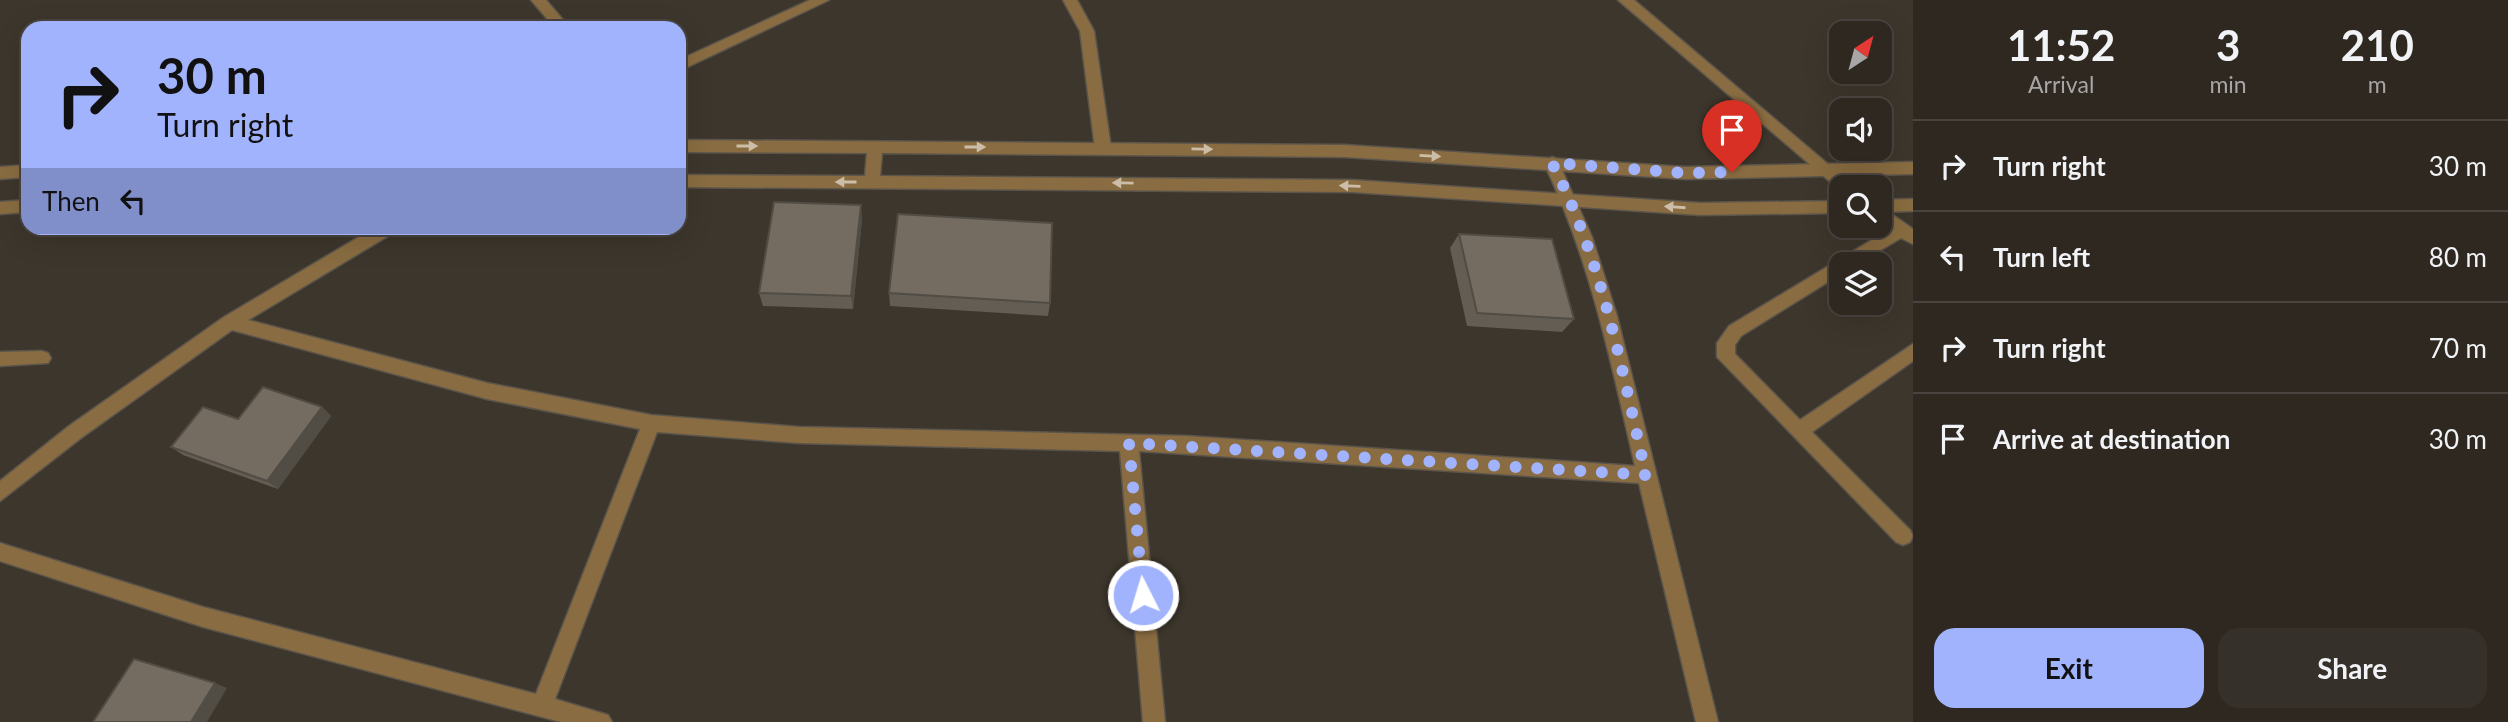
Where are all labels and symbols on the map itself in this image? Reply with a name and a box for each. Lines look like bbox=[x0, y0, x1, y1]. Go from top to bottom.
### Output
north arrow bbox=[1829, 21, 1892, 84]
pin bbox=[1702, 100, 1762, 172]
one-way arrow bbox=[736, 140, 758, 152]
one-way arrow bbox=[964, 141, 986, 153]
one-way arrow bbox=[1191, 143, 1213, 155]
one-way arrow bbox=[1419, 150, 1441, 161]
one-way arrow bbox=[835, 176, 857, 188]
one-way arrow bbox=[1111, 177, 1133, 188]
one-way arrow bbox=[1339, 181, 1361, 192]
one-way arrow bbox=[1664, 201, 1686, 212]
position arrow bbox=[1106, 558, 1180, 632]

